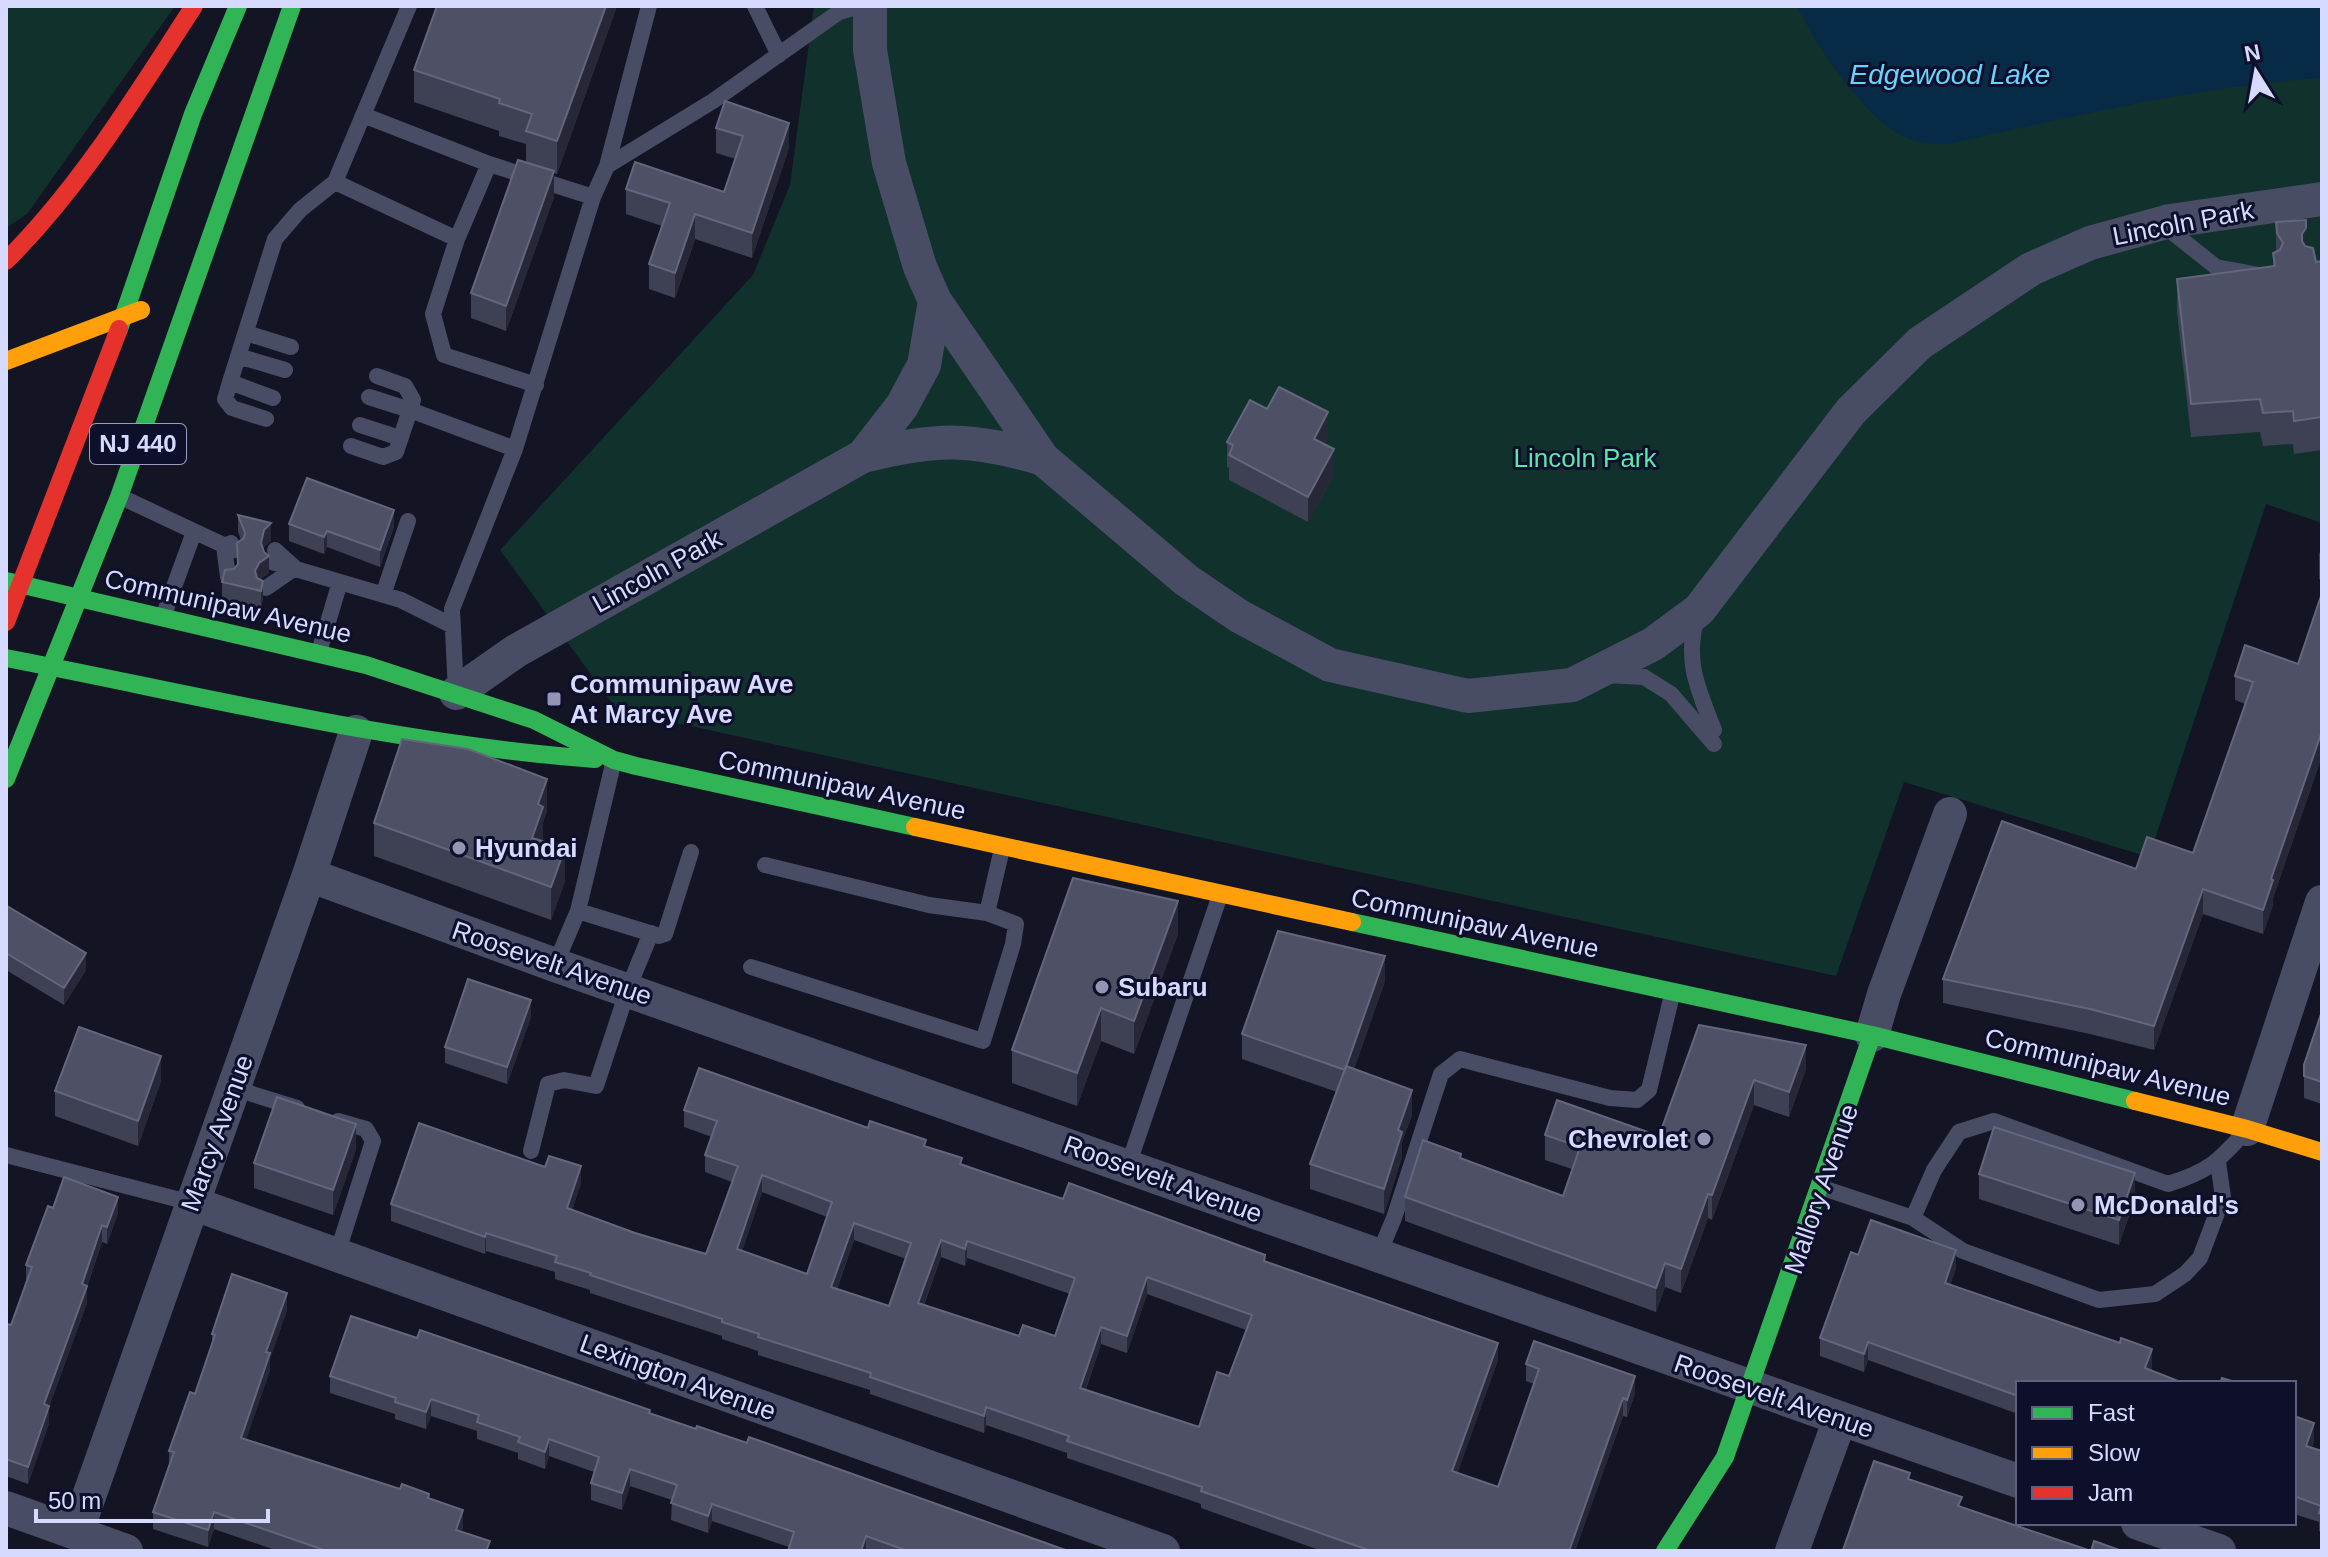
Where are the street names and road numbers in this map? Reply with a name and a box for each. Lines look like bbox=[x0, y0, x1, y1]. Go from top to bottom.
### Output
street label: Lincoln Park bbox=[2110, 194, 2257, 251]
road number: NJ 440 bbox=[90, 424, 186, 464]
street label: Lincoln Park bbox=[587, 523, 728, 619]
street label: Communipaw Avenue bbox=[102, 563, 354, 649]
street label: Communipaw Avenue bbox=[715, 744, 969, 826]
street label: Communipaw Avenue bbox=[1348, 882, 1602, 964]
street label: Roosevelt Avenue bbox=[448, 915, 656, 1011]
street label: Communipaw Avenue bbox=[1982, 1022, 2234, 1112]
street label: Marcy Avenue bbox=[175, 1051, 259, 1215]
street label: Mallory Avenue bbox=[1778, 1100, 1864, 1278]
street label: Roosevelt Avenue bbox=[1060, 1129, 1266, 1229]
street label: Lexington Avenue bbox=[576, 1328, 780, 1426]
street label: Roosevelt Avenue bbox=[1670, 1348, 1878, 1444]

